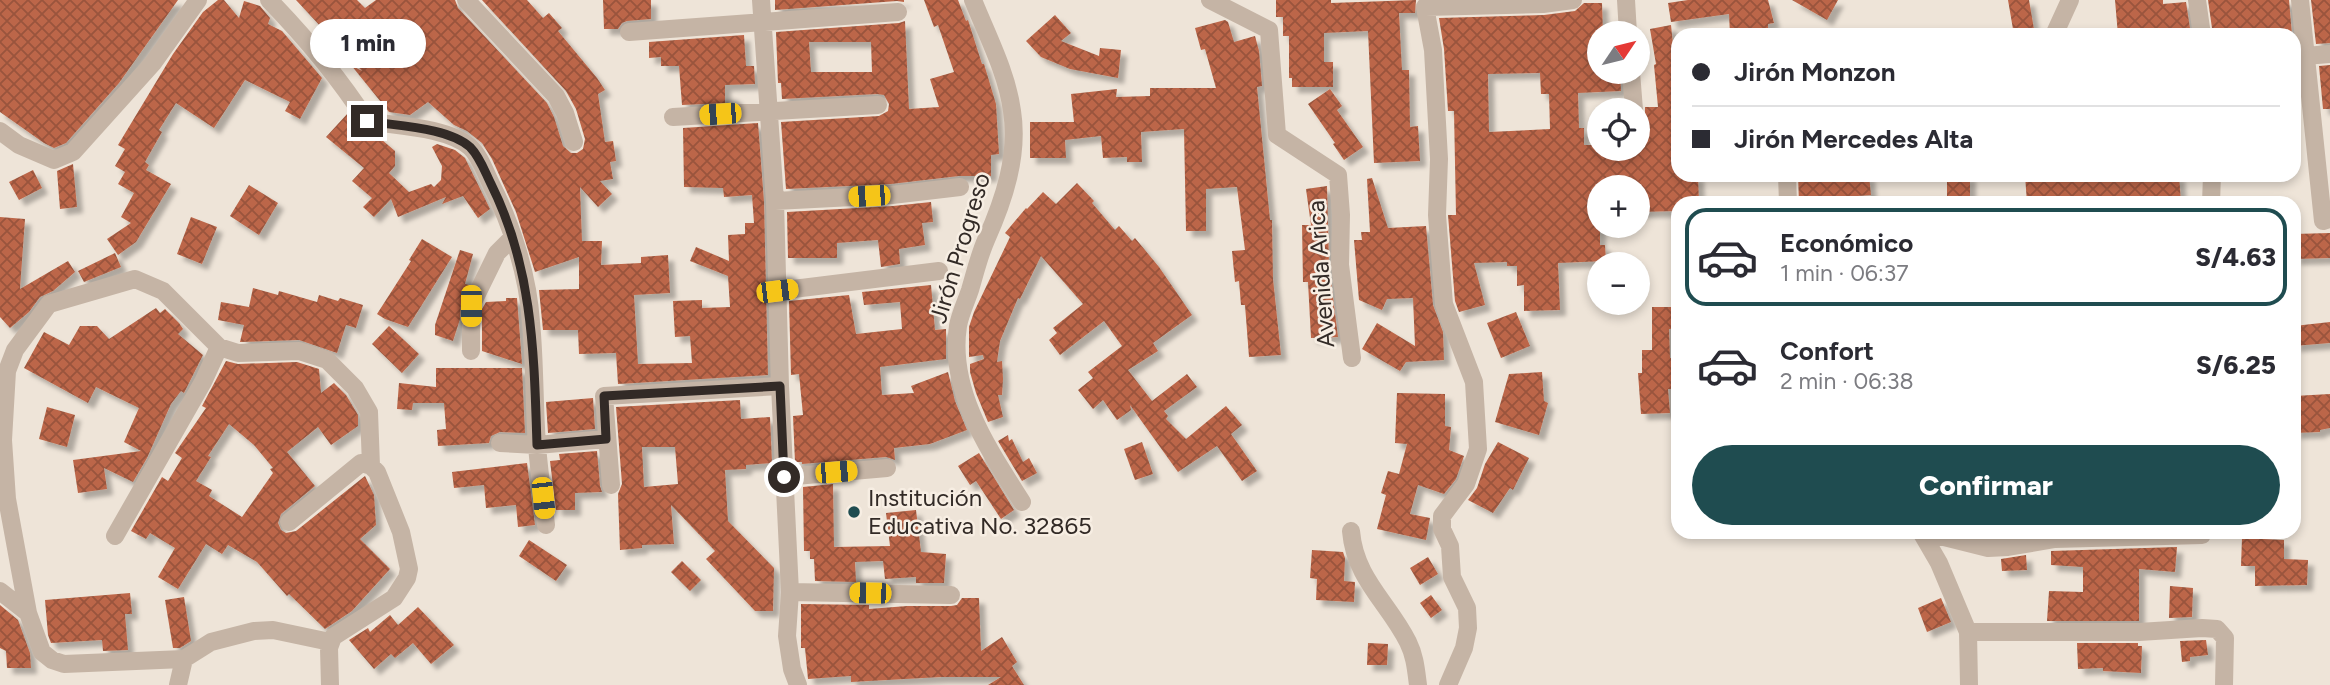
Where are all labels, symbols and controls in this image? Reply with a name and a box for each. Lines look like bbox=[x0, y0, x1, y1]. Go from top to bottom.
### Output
callout: 1 min bbox=[309, 19, 425, 68]
north arrow bbox=[1587, 21, 1650, 84]
map controls bbox=[1587, 21, 1650, 315]
text: 1 min bbox=[341, 29, 395, 57]
text: Jirón Monzon bbox=[1734, 56, 1896, 88]
button: locate bbox=[1587, 98, 1650, 161]
car bbox=[699, 102, 742, 126]
route end bbox=[351, 105, 383, 137]
text: Jirón Mercedes Alta bbox=[1734, 123, 1973, 155]
street label: Jirón Progreso bbox=[923, 169, 996, 326]
button: + bbox=[1587, 175, 1650, 238]
car bbox=[848, 184, 891, 208]
street label: Avenida Arica bbox=[1301, 199, 1340, 349]
icon: car bbox=[1696, 226, 1759, 289]
text: Económico bbox=[1780, 227, 1913, 259]
text: S/4.63 bbox=[2195, 241, 2276, 273]
button: − bbox=[1587, 252, 1650, 315]
text: 1 min · 06:37 bbox=[1780, 259, 1909, 287]
car bbox=[755, 278, 800, 304]
car bbox=[461, 285, 482, 327]
icon: car bbox=[1696, 334, 1759, 397]
text: Confort bbox=[1780, 335, 1874, 367]
text: S/6.25 bbox=[2196, 349, 2276, 381]
text: 2 min · 06:38 bbox=[1780, 367, 1914, 395]
button: Confirmar bbox=[1692, 445, 2280, 525]
car bbox=[815, 460, 858, 484]
route start bbox=[768, 461, 800, 493]
car bbox=[531, 476, 556, 520]
place label: Institución Educativa No. 32865 bbox=[868, 483, 1092, 540]
marker: Institución Educativa No. 32865 bbox=[846, 504, 862, 520]
car bbox=[849, 582, 892, 604]

